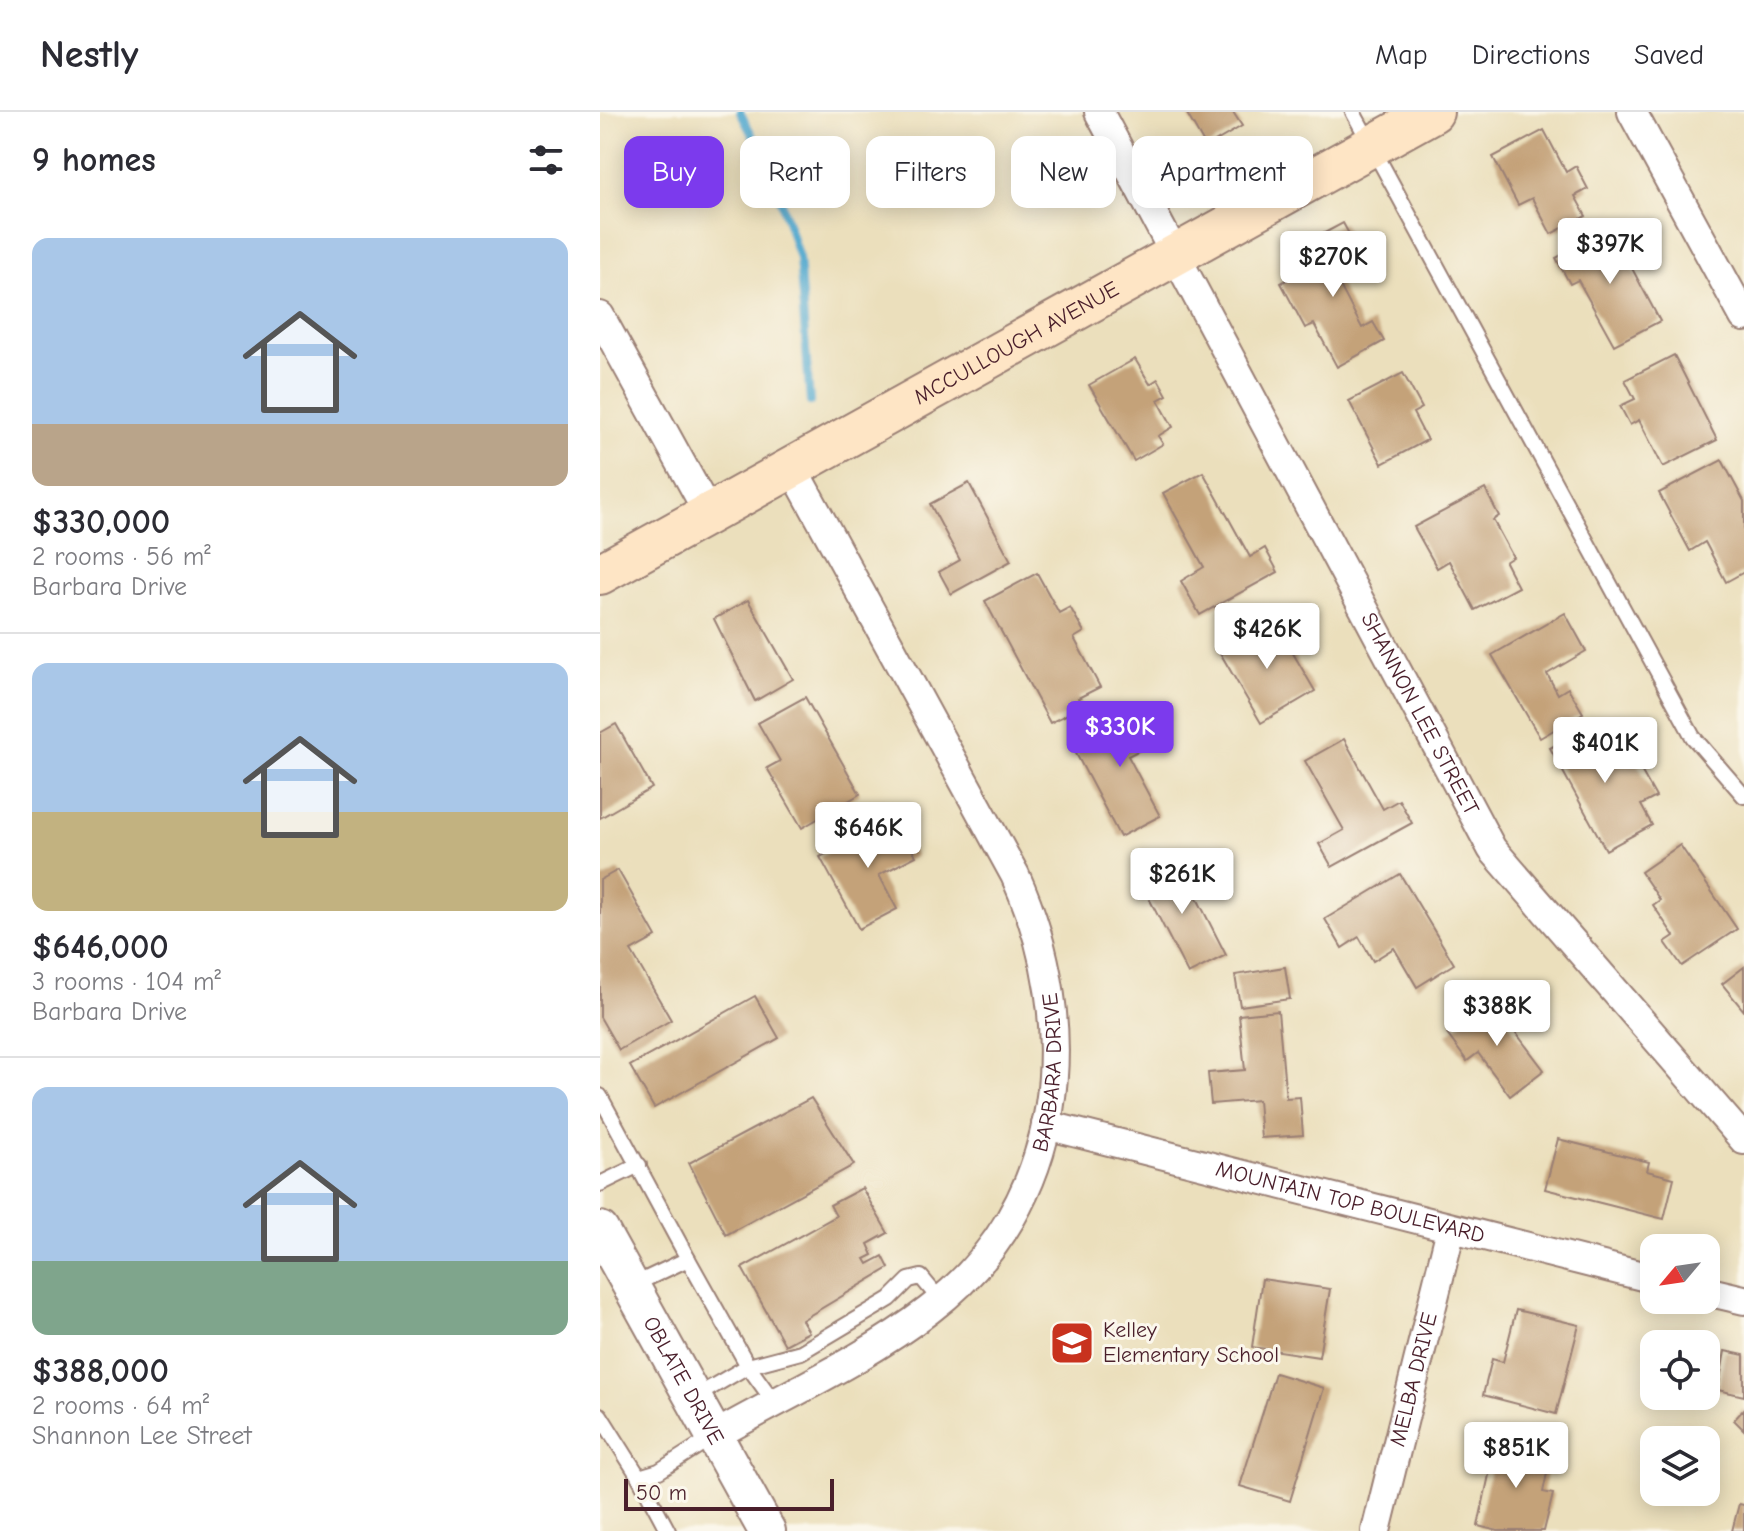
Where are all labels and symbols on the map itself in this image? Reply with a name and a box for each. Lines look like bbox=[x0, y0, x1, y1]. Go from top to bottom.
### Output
pin: $397K bbox=[1554, 218, 1666, 286]
pin: $270K bbox=[1277, 231, 1389, 299]
street label: MCCULLOUGH AVENUE bbox=[909, 276, 1123, 410]
pin: $426K bbox=[1211, 603, 1323, 671]
street label: SHANNON LEE STREET bbox=[1355, 608, 1485, 820]
pin: $330K bbox=[1064, 701, 1176, 769]
pin: $401K bbox=[1549, 717, 1661, 785]
pin: $646K bbox=[812, 802, 924, 870]
pin: $261K bbox=[1126, 848, 1238, 916]
pin: $388K bbox=[1441, 980, 1553, 1048]
street label: BARBARA DRIVE bbox=[1027, 991, 1067, 1155]
street label: MOUNTAIN TOP BOULEVARD bbox=[1213, 1156, 1488, 1249]
north arrow bbox=[1640, 1234, 1720, 1314]
street label: MELBA DRIVE bbox=[1384, 1310, 1443, 1449]
street label: OBLATE DRIVE bbox=[637, 1312, 729, 1449]
place label: Kelley Elementary School bbox=[1103, 1317, 1279, 1368]
school or university icon: Kelley Elementary School bbox=[1048, 1319, 1096, 1367]
pin: $851K bbox=[1460, 1422, 1572, 1490]
scale bar bbox=[624, 1475, 834, 1511]

